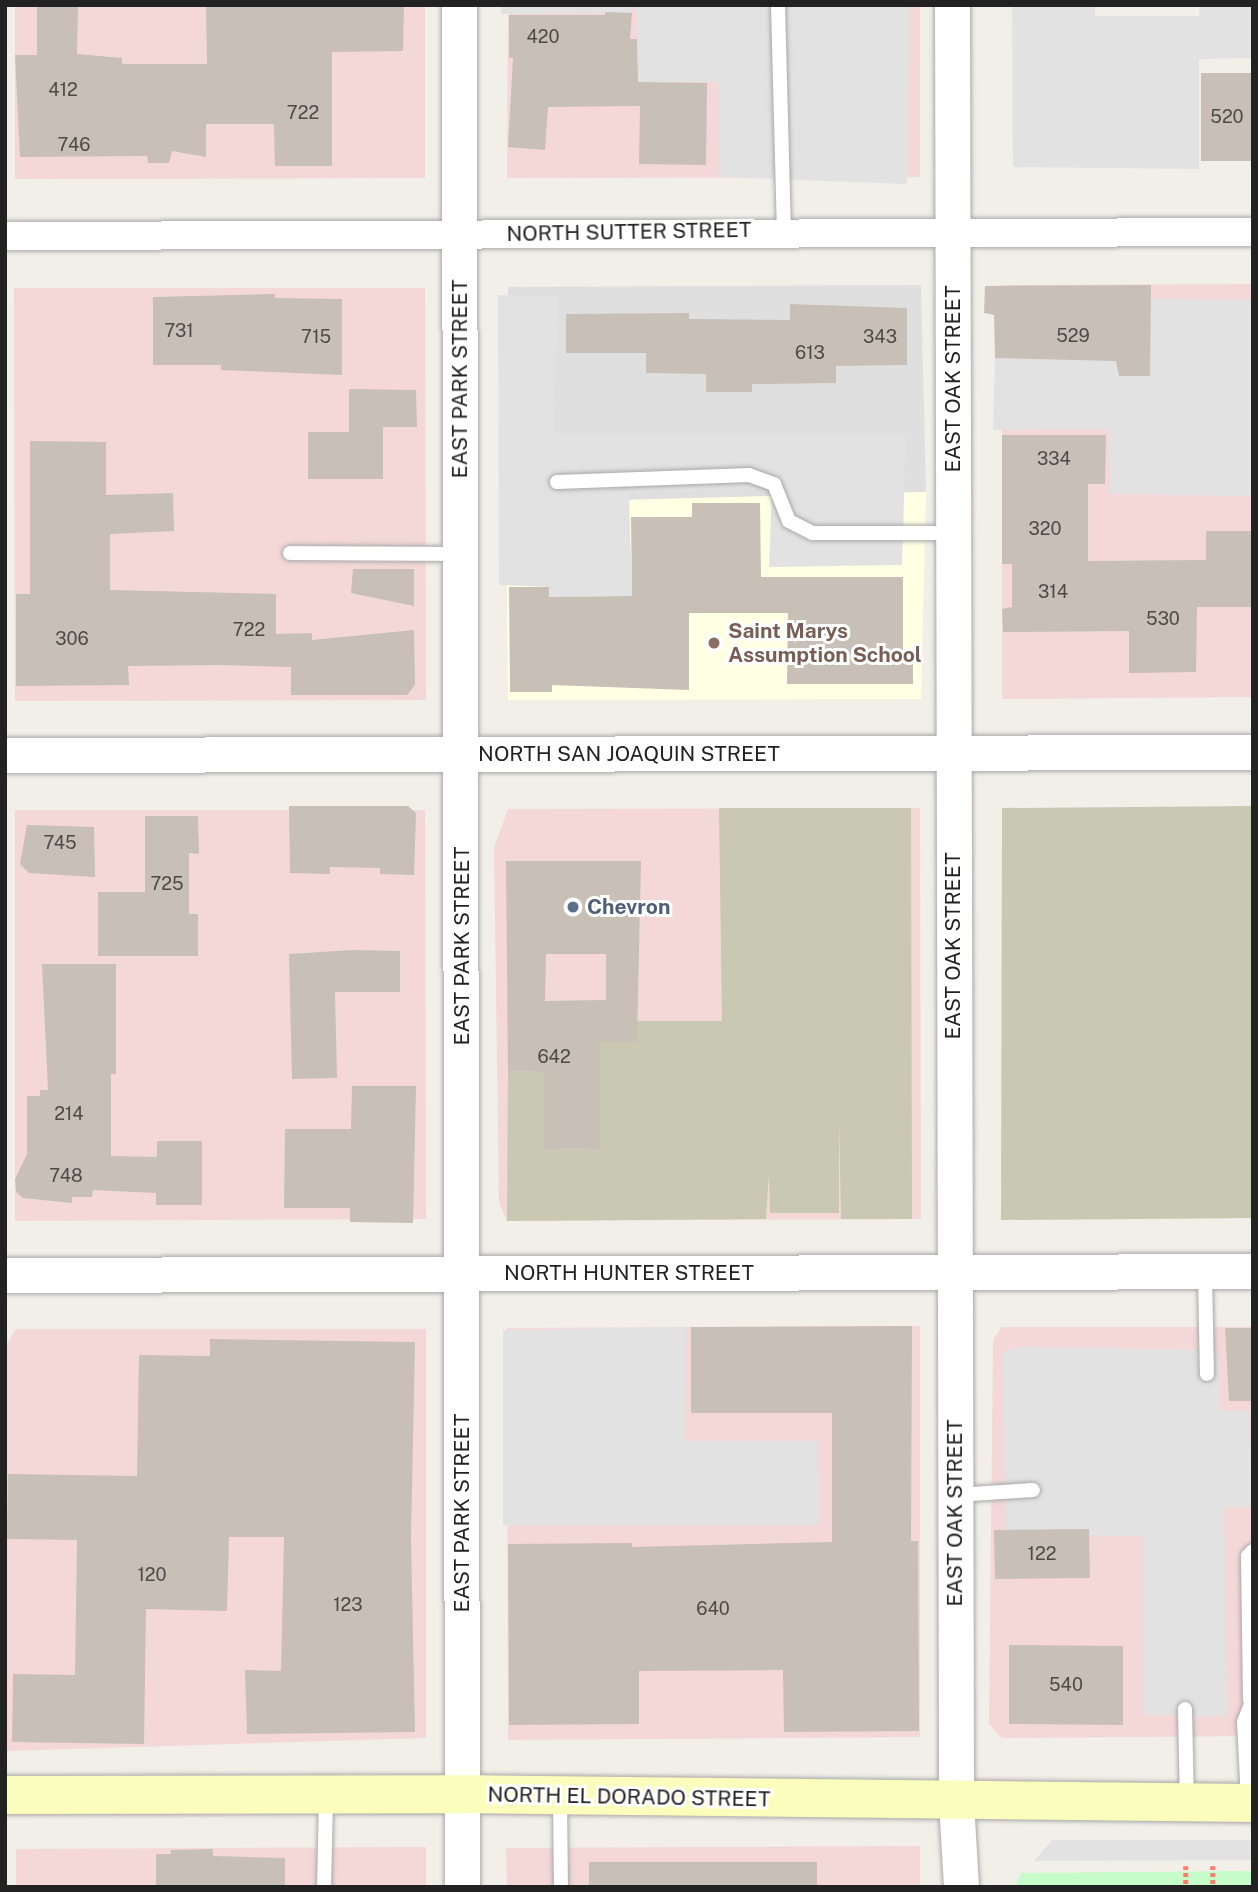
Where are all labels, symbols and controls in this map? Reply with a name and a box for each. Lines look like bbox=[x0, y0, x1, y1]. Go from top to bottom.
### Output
house number: 420 bbox=[526, 26, 560, 48]
house number: 412 bbox=[48, 79, 78, 101]
house number: 722 bbox=[287, 102, 319, 124]
house number: 520 bbox=[1210, 106, 1244, 128]
house number: 746 bbox=[58, 134, 90, 156]
street label: NORTH SUTTER STREET bbox=[506, 217, 752, 247]
street label: EAST PARK STREET bbox=[447, 280, 473, 478]
street label: EAST OAK STREET bbox=[940, 285, 966, 473]
house number: 731 bbox=[164, 320, 194, 342]
house number: 529 bbox=[1056, 325, 1090, 347]
house number: 715 bbox=[301, 326, 331, 348]
house number: 343 bbox=[863, 326, 897, 348]
house number: 613 bbox=[795, 342, 825, 364]
house number: 334 bbox=[1037, 448, 1071, 470]
house number: 320 bbox=[1028, 518, 1062, 540]
house number: 314 bbox=[1038, 581, 1068, 603]
house number: 530 bbox=[1146, 608, 1180, 630]
place label: Saint Marys Assumption School bbox=[728, 618, 922, 668]
house number: 722 bbox=[233, 619, 265, 641]
house number: 306 bbox=[55, 628, 89, 650]
marker: Saint Marys Assumption School bbox=[706, 635, 722, 651]
street label: NORTH SAN JOAQUIN STREET bbox=[478, 741, 780, 767]
house number: 745 bbox=[43, 832, 77, 854]
street label: EAST PARK STREET bbox=[449, 847, 475, 1045]
street label: EAST OAK STREET bbox=[940, 852, 966, 1040]
house number: 725 bbox=[150, 873, 184, 895]
place label: Chevron bbox=[587, 894, 670, 920]
marker: Chevron bbox=[565, 899, 581, 915]
house number: 642 bbox=[537, 1046, 571, 1068]
house number: 214 bbox=[54, 1103, 84, 1125]
house number: 748 bbox=[49, 1165, 83, 1187]
street label: NORTH HUNTER STREET bbox=[504, 1260, 754, 1286]
street label: EAST PARK STREET bbox=[449, 1414, 475, 1612]
street label: EAST OAK STREET bbox=[942, 1419, 968, 1607]
house number: 122 bbox=[1028, 1543, 1056, 1565]
house number: 120 bbox=[137, 1564, 167, 1586]
house number: 123 bbox=[333, 1594, 363, 1616]
house number: 640 bbox=[696, 1598, 730, 1620]
house number: 540 bbox=[1049, 1674, 1083, 1696]
street label: NORTH EL DORADO STREET bbox=[487, 1782, 771, 1812]

